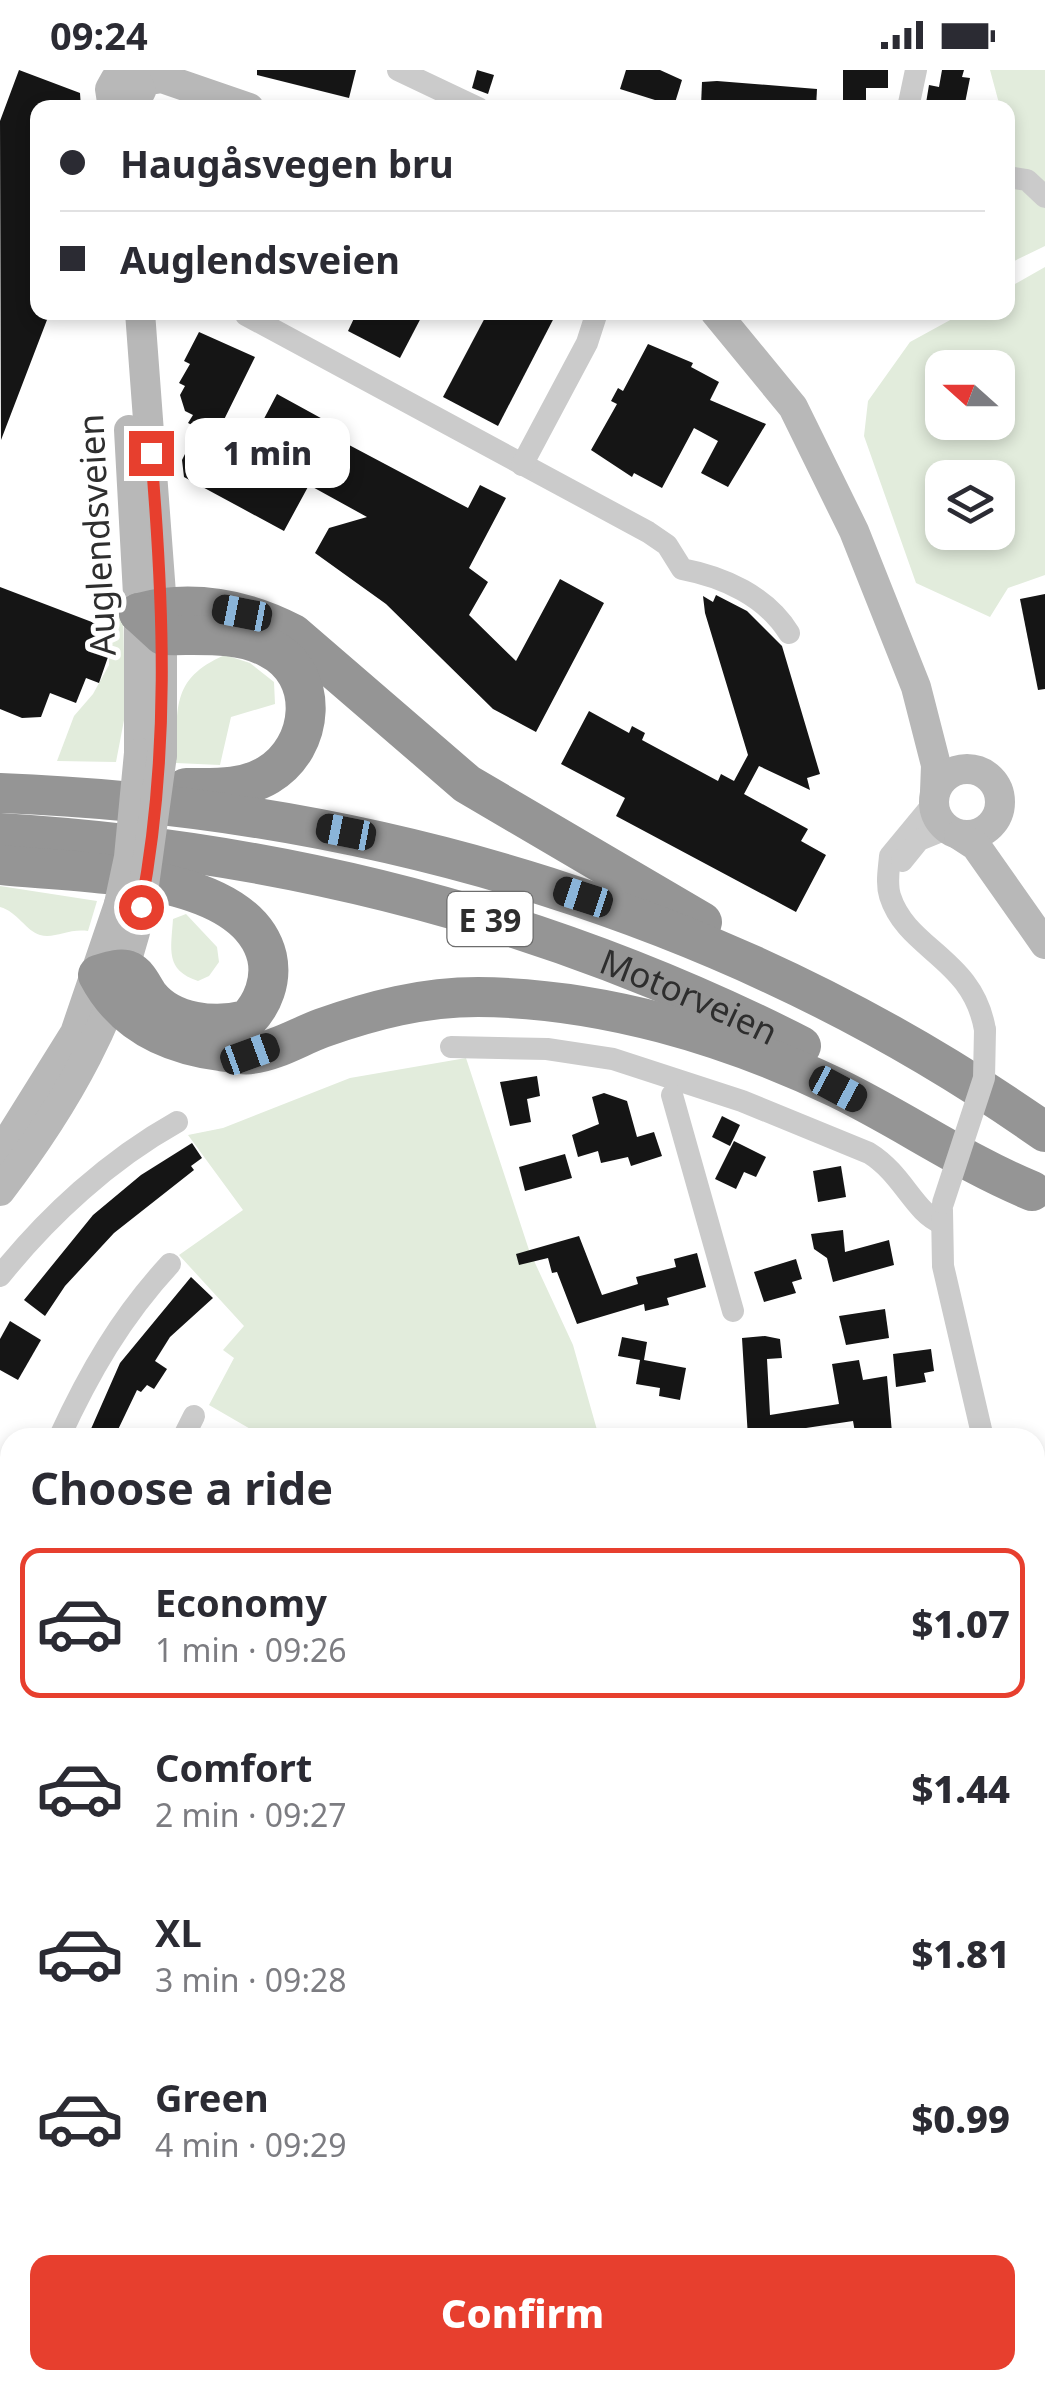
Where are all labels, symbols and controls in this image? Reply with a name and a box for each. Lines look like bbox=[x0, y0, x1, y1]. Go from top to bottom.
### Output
text: 09:24 bbox=[50, 9, 148, 61]
text: Haugåsvegen bru bbox=[120, 137, 454, 189]
text: Auglendsveien bbox=[120, 233, 400, 285]
north arrow bbox=[925, 350, 1015, 440]
map controls bbox=[925, 350, 1015, 550]
street label: Auglendsveien bbox=[66, 413, 126, 657]
callout: 1 min bbox=[186, 418, 351, 488]
route end bbox=[129, 431, 174, 476]
text: 1 min bbox=[223, 431, 312, 474]
button: layers bbox=[925, 460, 1015, 550]
car bbox=[210, 593, 274, 633]
car bbox=[314, 812, 378, 852]
car bbox=[550, 873, 616, 921]
route start bbox=[119, 885, 164, 930]
road number: E 39 bbox=[448, 892, 532, 946]
street label: Motorveien bbox=[594, 937, 786, 1055]
car bbox=[217, 1030, 283, 1078]
car bbox=[804, 1062, 872, 1116]
text: Choose a ride bbox=[30, 1457, 333, 1518]
text: Economy bbox=[155, 1576, 327, 1628]
icon: car bbox=[35, 1578, 125, 1668]
text: $1.07 bbox=[911, 1597, 1010, 1649]
text: 1 min · 09:26 bbox=[155, 1628, 347, 1671]
text: Comfort bbox=[155, 1741, 312, 1793]
icon: car bbox=[35, 1743, 125, 1833]
text: $1.44 bbox=[911, 1762, 1010, 1814]
text: 2 min · 09:27 bbox=[155, 1793, 347, 1836]
text: XL bbox=[155, 1906, 202, 1958]
icon: car bbox=[35, 1908, 125, 1998]
text: $1.81 bbox=[911, 1927, 1010, 1979]
text: 3 min · 09:28 bbox=[155, 1958, 347, 2001]
text: Green bbox=[155, 2071, 269, 2123]
icon: car bbox=[35, 2073, 125, 2163]
text: $0.99 bbox=[911, 2092, 1010, 2144]
text: 4 min · 09:29 bbox=[155, 2123, 347, 2166]
button: Confirm bbox=[30, 2255, 1015, 2370]

